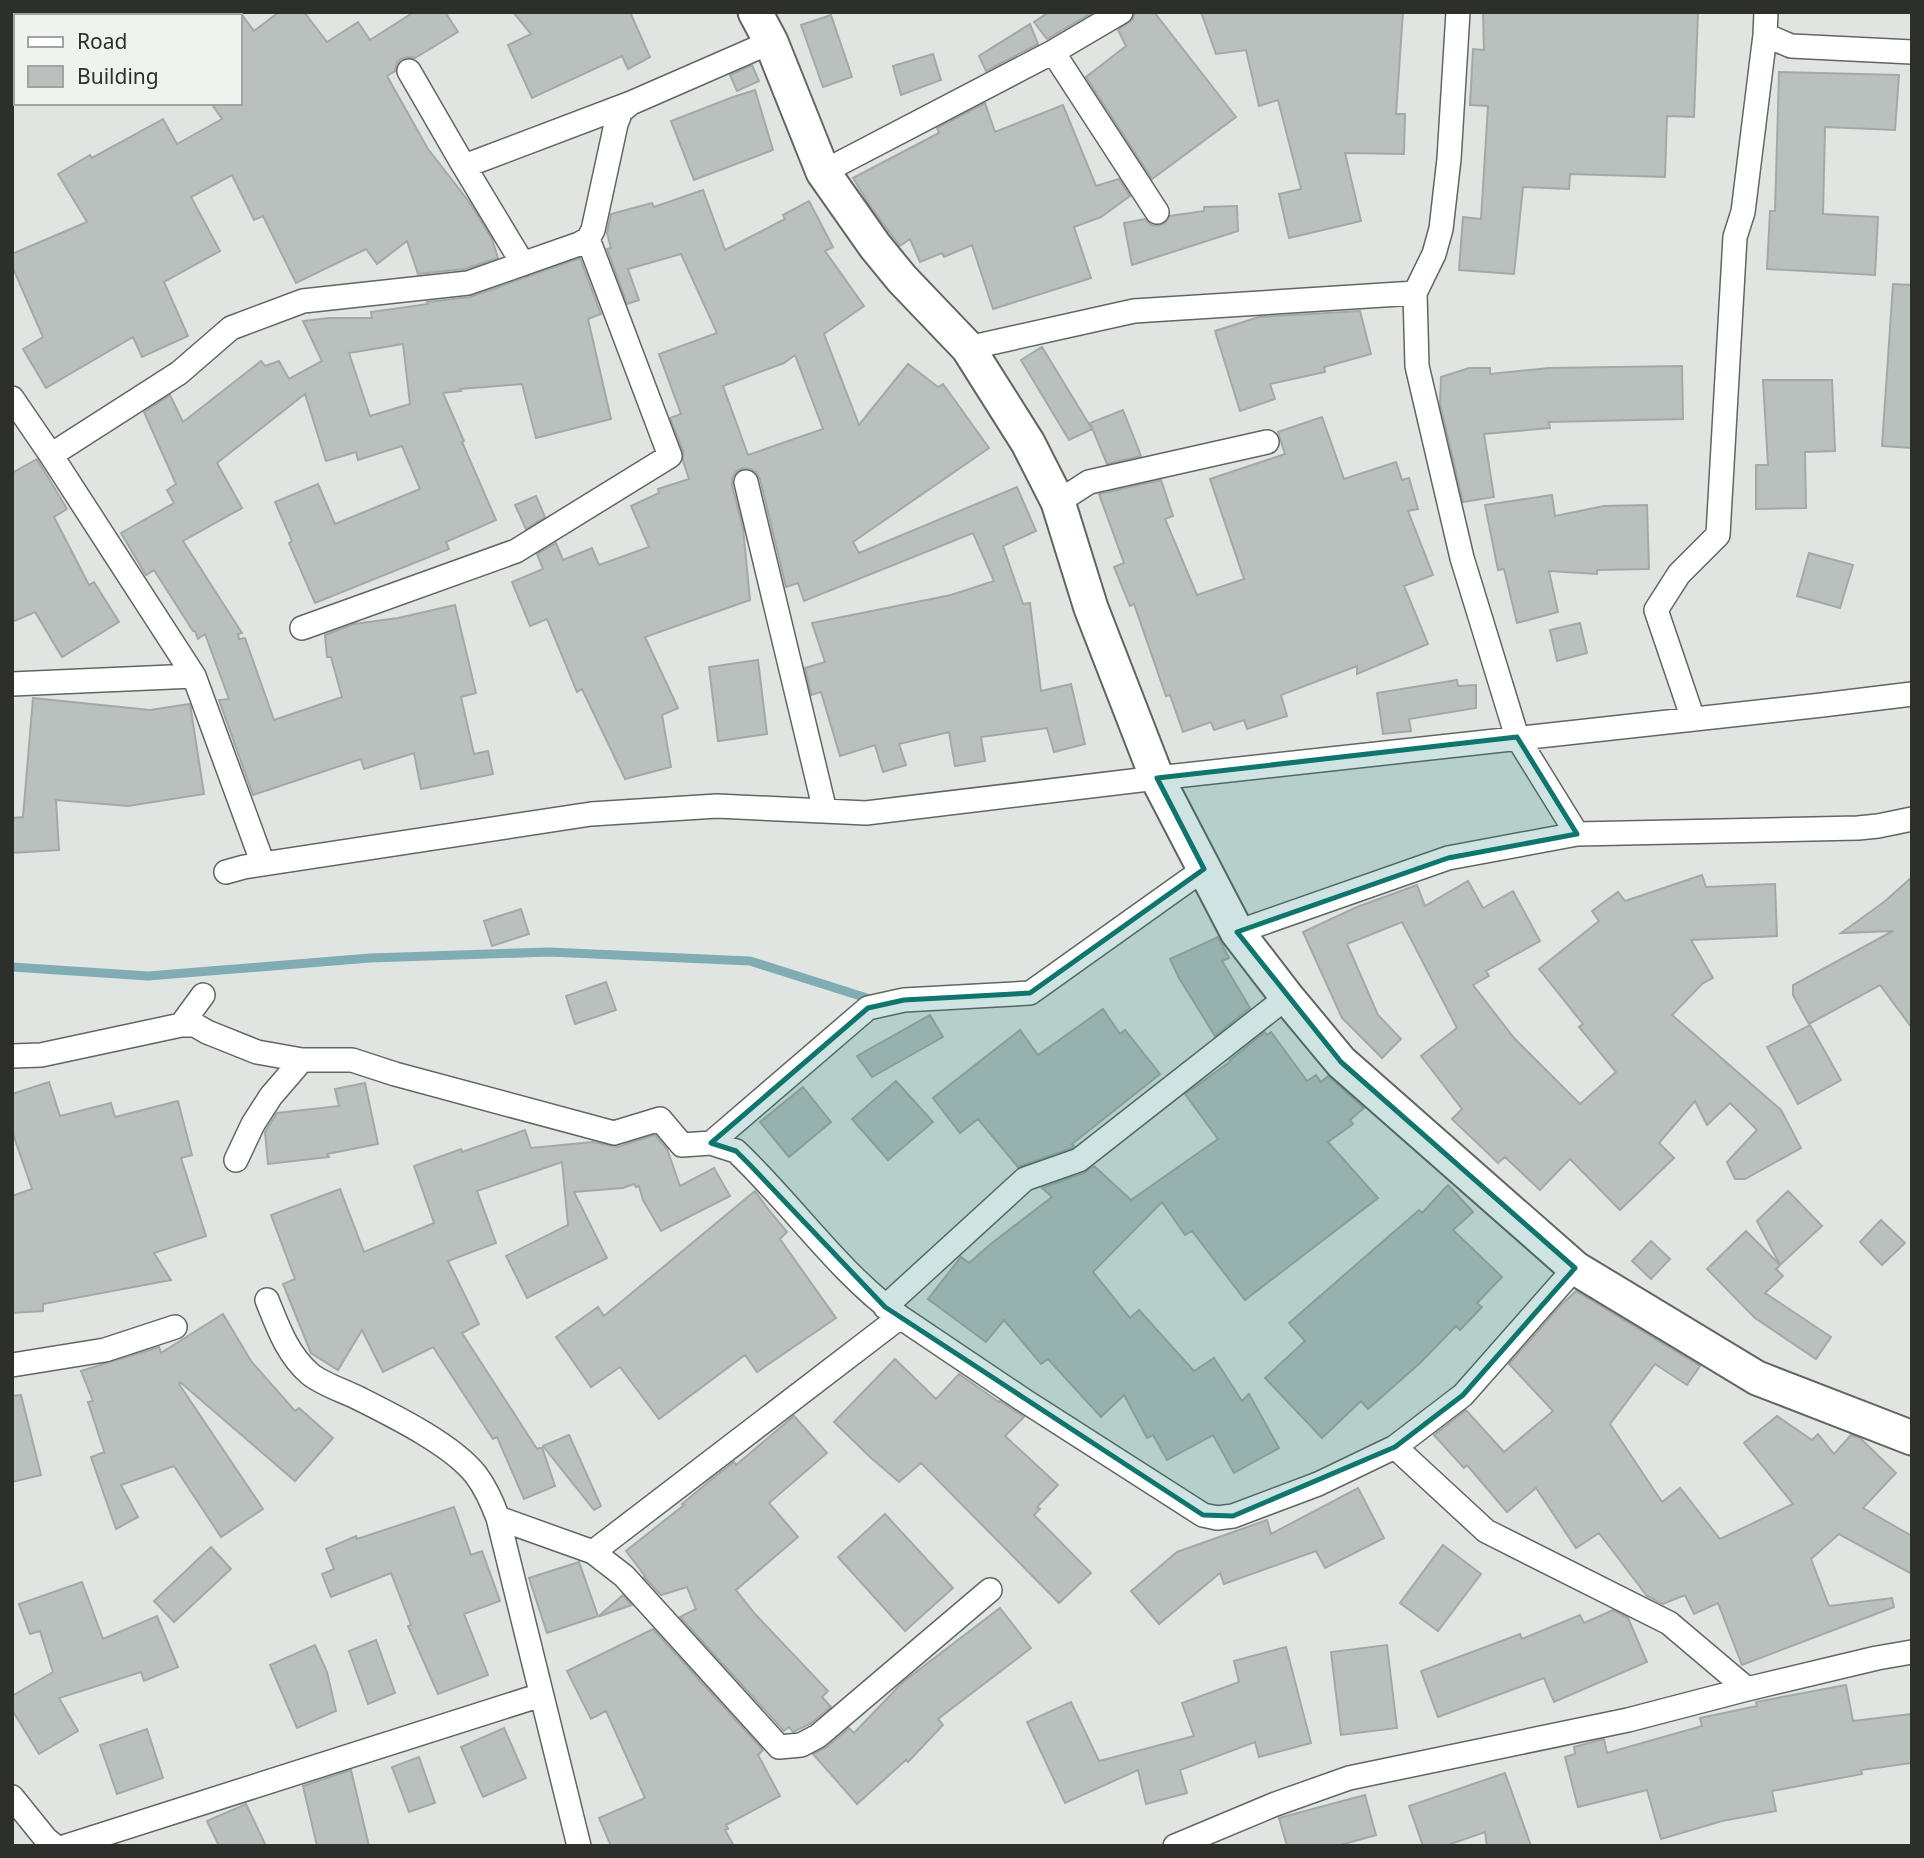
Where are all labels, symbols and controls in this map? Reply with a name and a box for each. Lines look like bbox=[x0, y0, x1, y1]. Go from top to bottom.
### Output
legend bbox=[14, 14, 242, 105]
text: Road bbox=[77, 27, 127, 55]
text: Building bbox=[77, 62, 159, 90]

